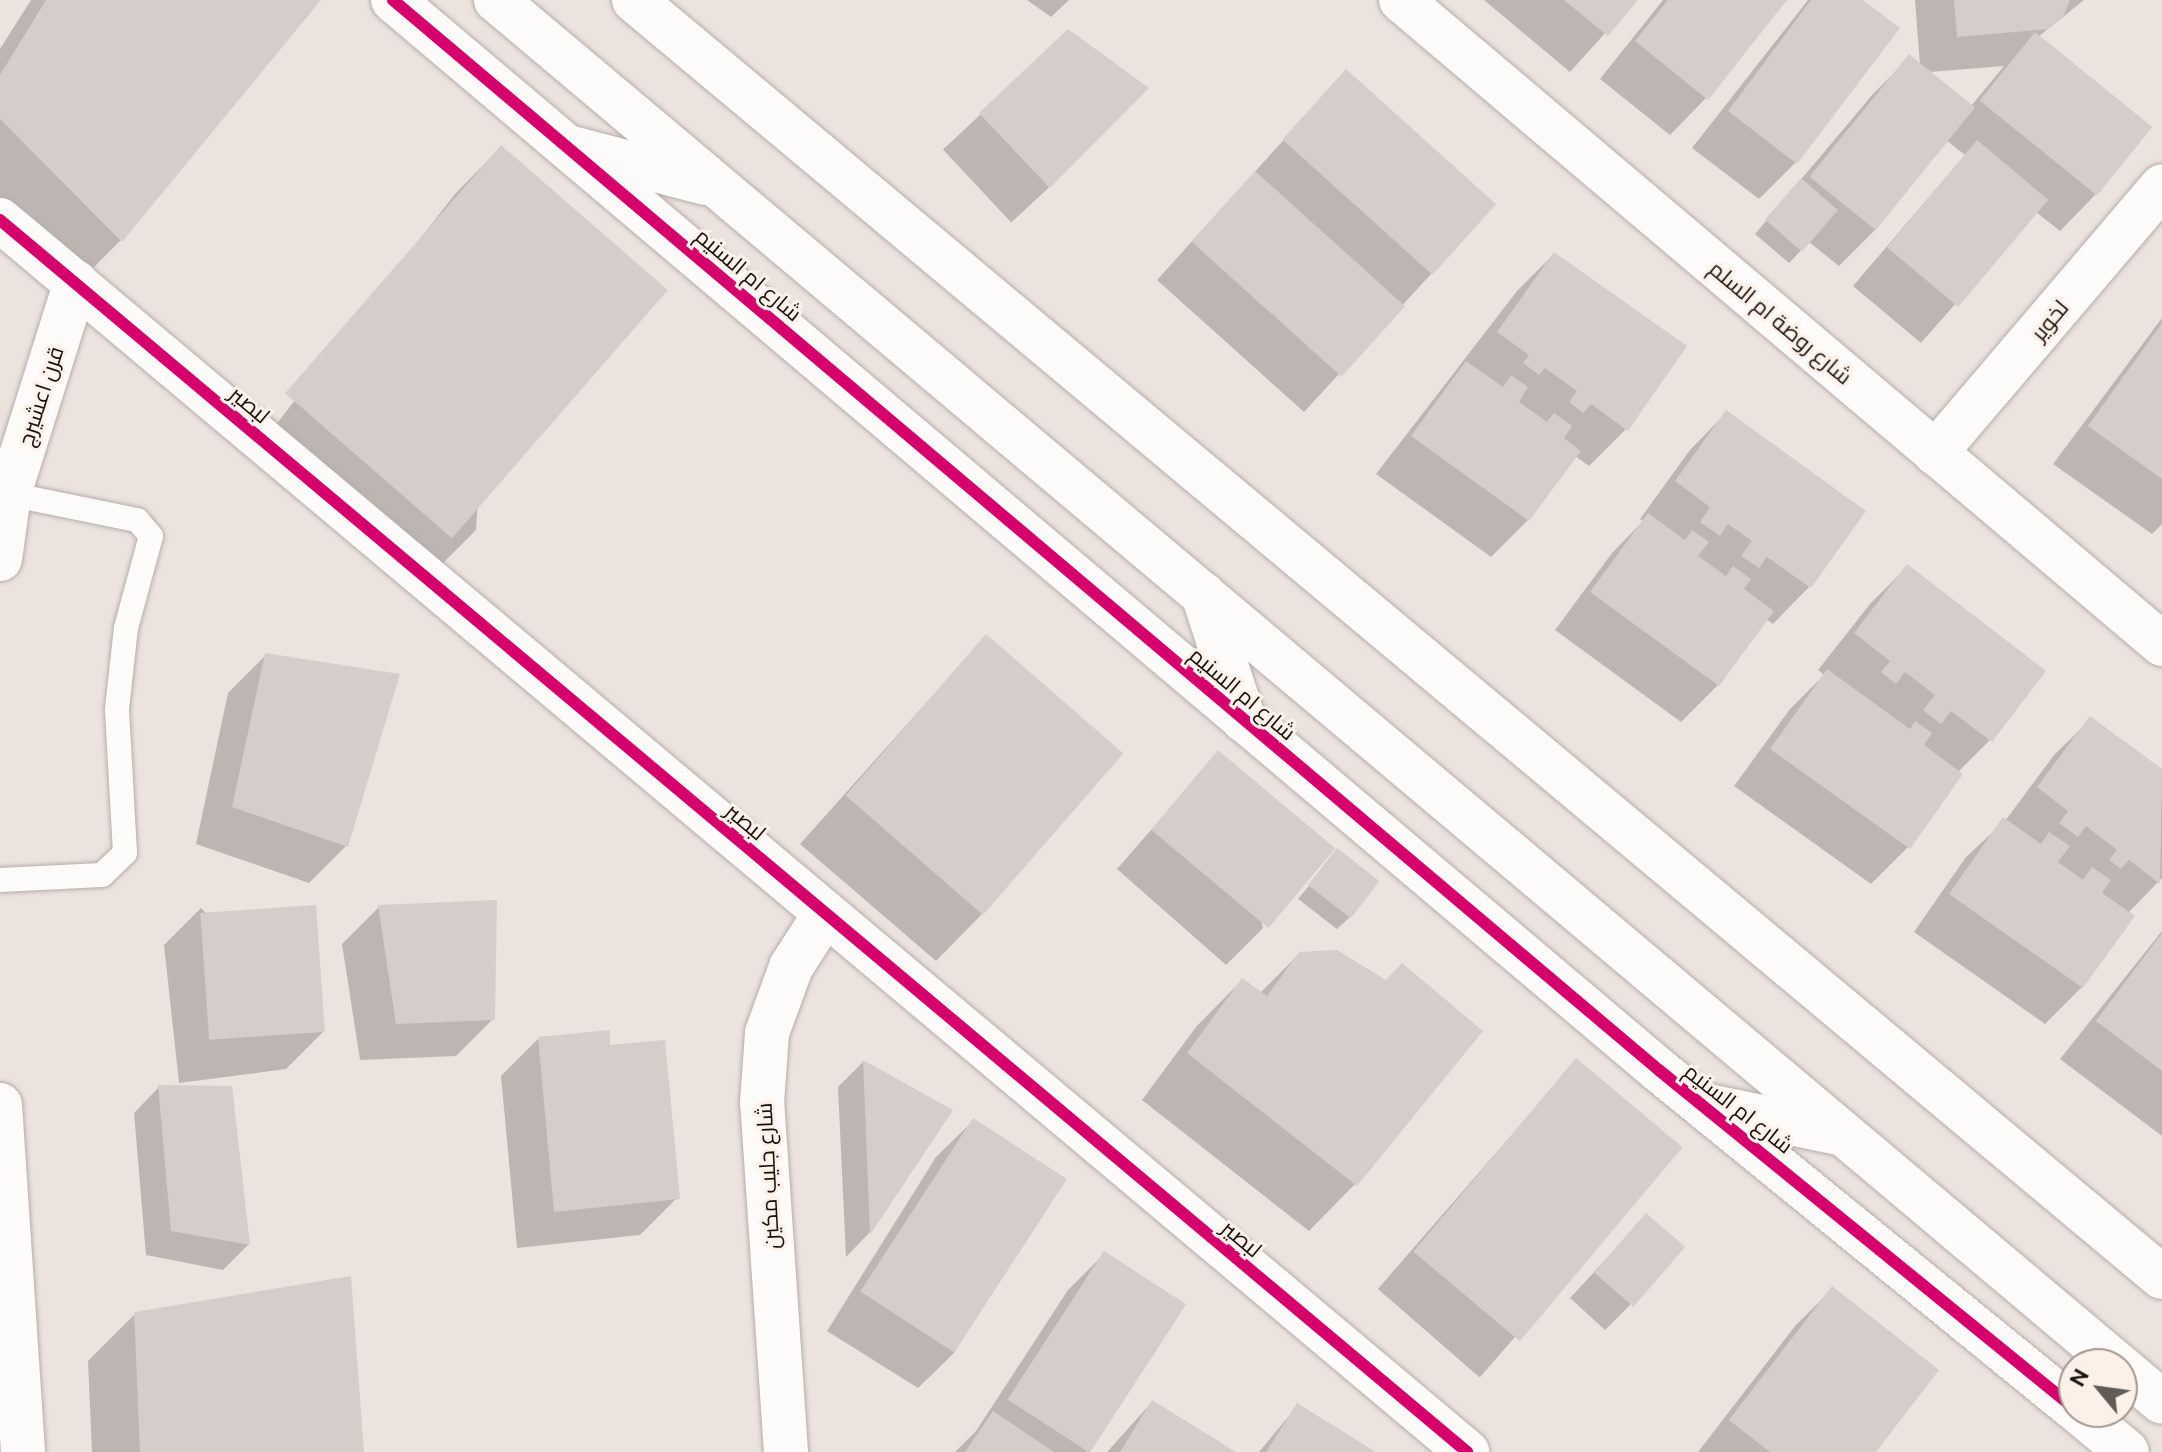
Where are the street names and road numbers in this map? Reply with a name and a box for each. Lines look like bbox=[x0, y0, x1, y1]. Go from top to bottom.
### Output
street label: شارع ام السنيم bbox=[690, 222, 808, 326]
street label: شارع روضة ام السلم bbox=[1704, 255, 1858, 389]
street label: لخوير bbox=[2025, 294, 2073, 346]
street label: قرن اعشيرج bbox=[11, 343, 69, 449]
street label: لبصير bbox=[225, 380, 275, 428]
street label: شارع ام السنيم bbox=[1184, 641, 1302, 745]
street label: لبصير bbox=[721, 797, 771, 845]
street label: شارع ام السنيم bbox=[1679, 1057, 1799, 1159]
street label: شارع جليب مكين bbox=[750, 1102, 784, 1250]
street label: لبصير bbox=[1217, 1214, 1267, 1262]

